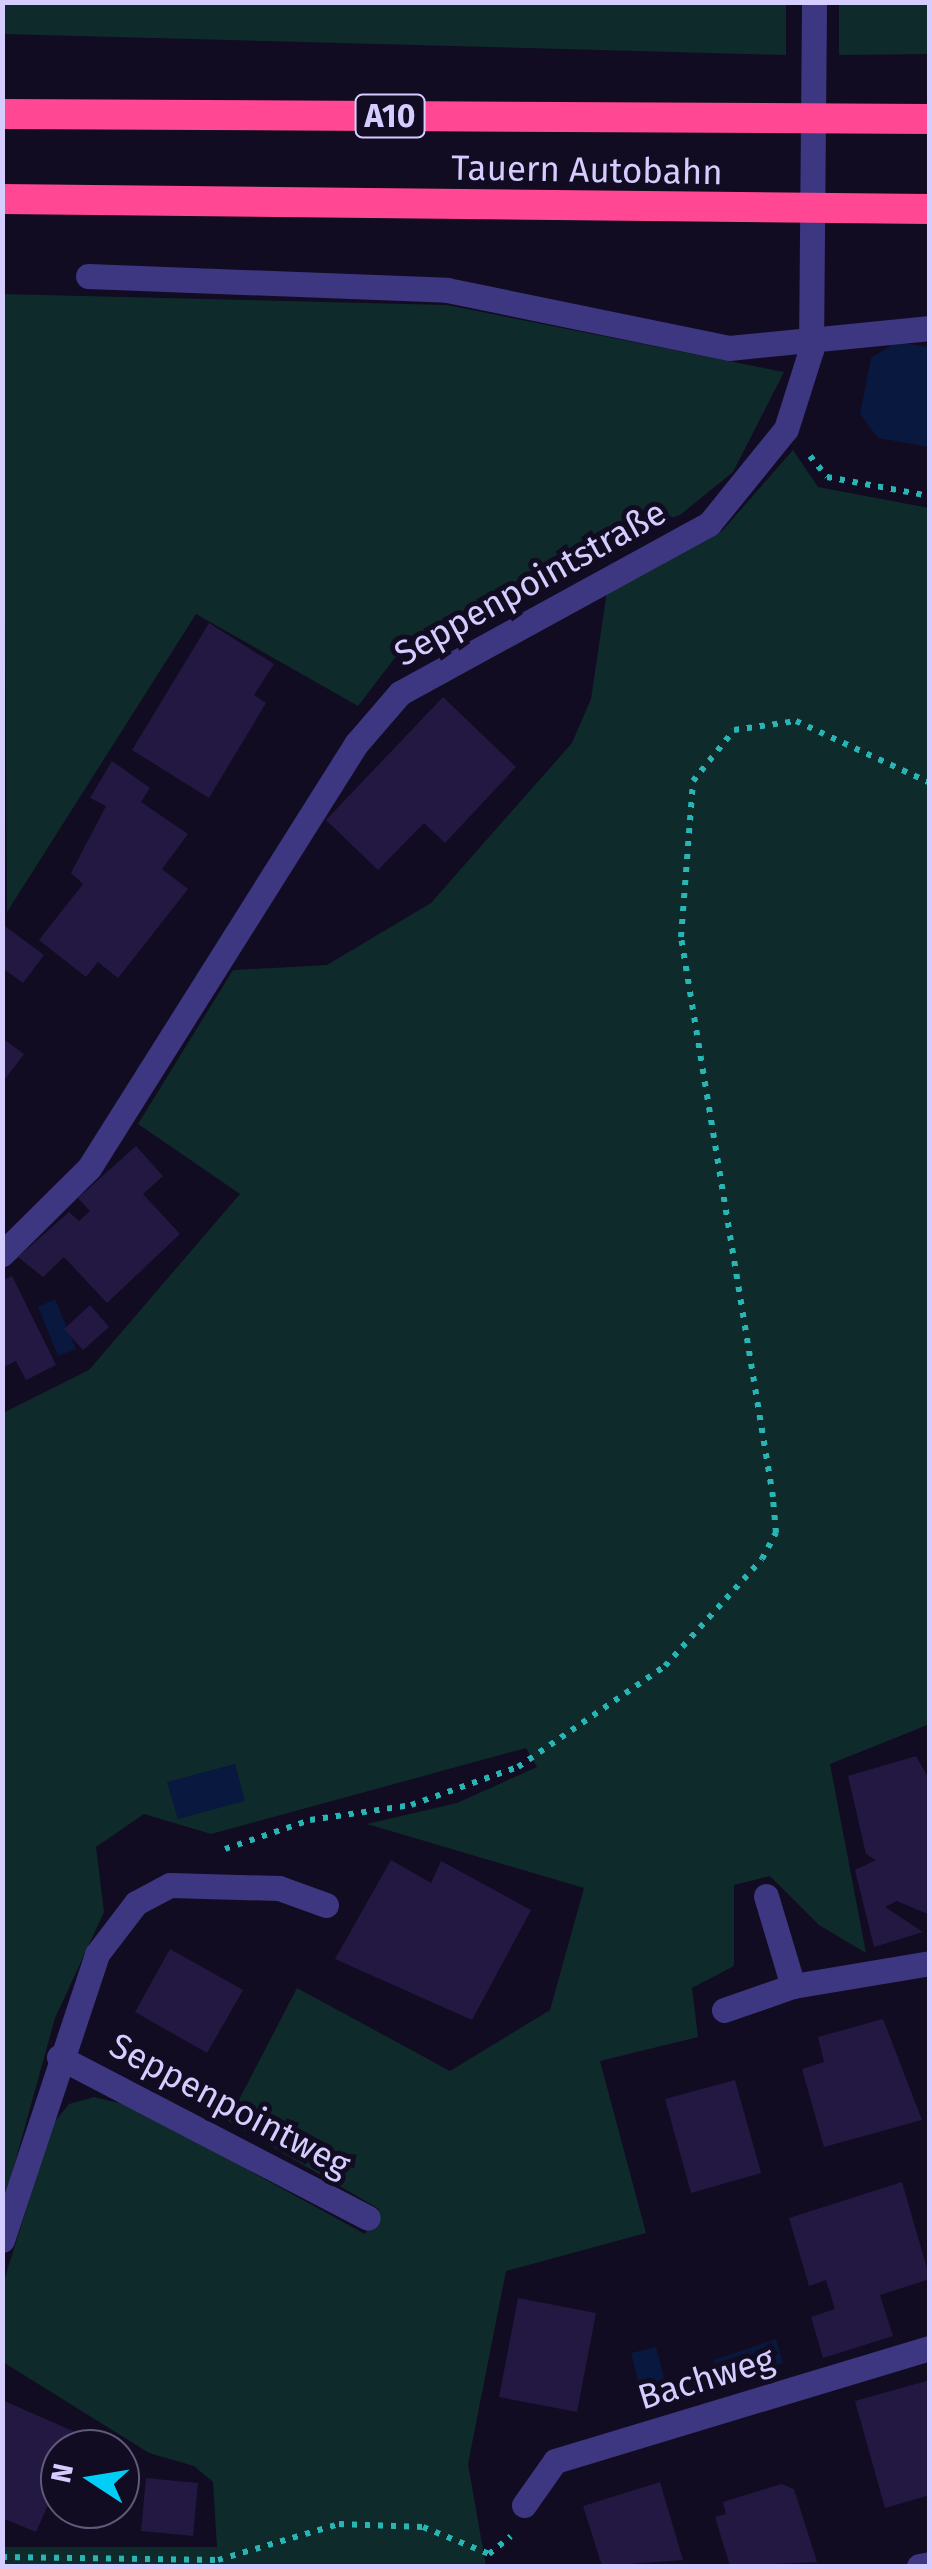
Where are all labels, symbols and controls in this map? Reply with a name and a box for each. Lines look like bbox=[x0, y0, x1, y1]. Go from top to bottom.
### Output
road number: A10 bbox=[352, 89, 428, 143]
street label: Tauern Autobahn bbox=[451, 147, 723, 193]
street label: Seppenpointstraße bbox=[387, 491, 673, 675]
street label: Seppenpointweg bbox=[103, 2024, 357, 2186]
street label: Bachweg bbox=[633, 2337, 779, 2419]
north arrow bbox=[40, 2429, 140, 2529]
text: N bbox=[44, 2461, 80, 2486]

